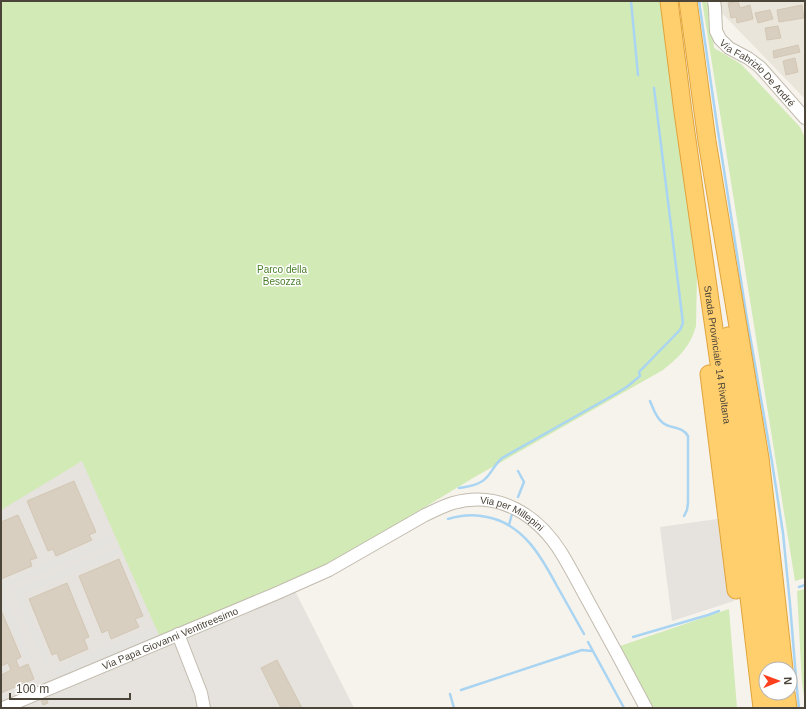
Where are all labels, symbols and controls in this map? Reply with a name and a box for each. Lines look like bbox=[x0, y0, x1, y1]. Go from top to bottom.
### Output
street label: Via Fabrizio De André bbox=[718, 37, 798, 109]
park label: Parco della Besozza bbox=[257, 264, 307, 287]
street label: Strada Provinciale 14 Rivoltana bbox=[702, 285, 733, 425]
street label: Via per Millepini bbox=[480, 494, 546, 533]
street label: Via Papa Giovanni Ventitreesimo bbox=[100, 605, 240, 671]
north arrow bbox=[758, 661, 798, 701]
scale bar bbox=[10, 675, 130, 701]
text: N bbox=[782, 677, 794, 685]
text: 100 m bbox=[16, 682, 49, 696]

